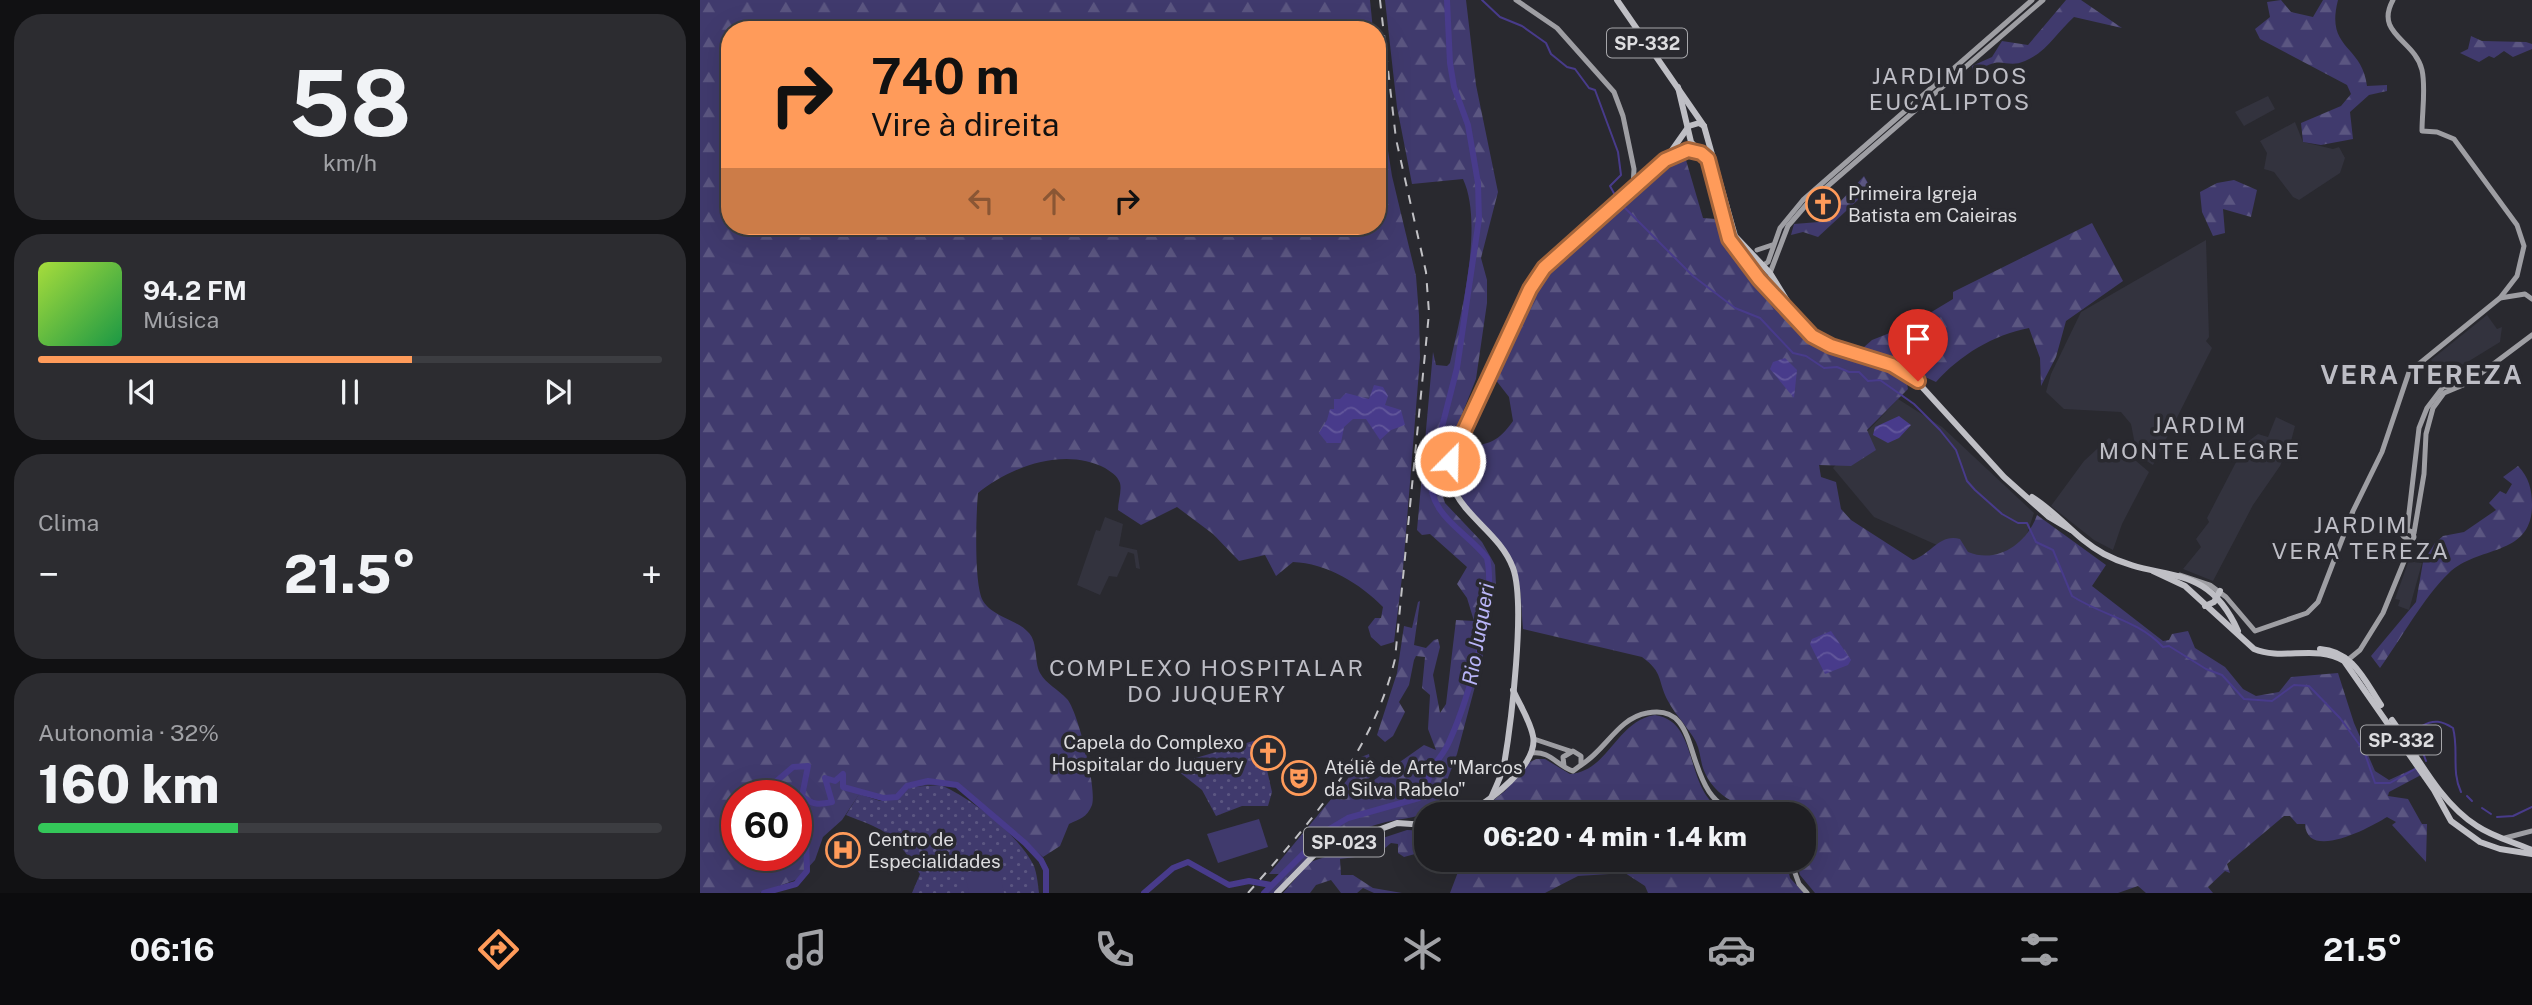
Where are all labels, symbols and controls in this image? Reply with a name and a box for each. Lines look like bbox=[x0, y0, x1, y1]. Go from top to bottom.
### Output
road number: SP-332 bbox=[1607, 28, 1687, 58]
text: 740 m bbox=[871, 47, 1020, 105]
icon: right bbox=[756, 49, 847, 140]
text: 58 bbox=[289, 50, 411, 156]
district label: JARDIM DOS EUCALIPTOS bbox=[1869, 62, 2031, 115]
text: Vire à direita bbox=[871, 106, 1059, 143]
text: km/h bbox=[323, 149, 377, 176]
icon: left bbox=[962, 182, 1000, 220]
icon: ahead bbox=[1035, 182, 1073, 220]
icon: right bbox=[1108, 182, 1146, 220]
place label: Primeira Igreja Batista em Caieiras bbox=[1848, 182, 2017, 226]
church icon: Primeira Igreja Batista em Caieiras bbox=[1804, 185, 1842, 223]
text: 94.2 FM bbox=[143, 275, 247, 306]
text: Música bbox=[143, 306, 219, 333]
pin bbox=[1888, 309, 1948, 381]
icon: arrive bbox=[1899, 320, 1937, 358]
district label: VERA TEREZA bbox=[2320, 359, 2524, 390]
icon: previous bbox=[123, 373, 161, 411]
icon: pause bbox=[331, 373, 369, 411]
icon: next bbox=[539, 373, 577, 411]
district label: JARDIM MONTE ALEGRE bbox=[2099, 411, 2301, 464]
position arrow bbox=[1413, 424, 1487, 498]
text: Clima bbox=[38, 509, 99, 536]
district label: JARDIM VERA TEREZA bbox=[2272, 511, 2450, 564]
text: 21.5° bbox=[284, 544, 416, 605]
text: − bbox=[38, 552, 59, 597]
text: + bbox=[641, 552, 662, 597]
water label: Rio Juqueri bbox=[1457, 581, 1499, 687]
district label: COMPLEXO HOSPITALAR DO JUQUERY bbox=[1049, 654, 1365, 707]
text: Autonomia · 32% bbox=[38, 719, 219, 746]
road number: SP-332 bbox=[2361, 726, 2441, 754]
place label: Capela do Complexo Hospitalar do Juquery bbox=[1052, 731, 1244, 775]
church icon: Capela do Complexo Hospitalar do Juquery bbox=[1249, 734, 1287, 772]
text: 160 km bbox=[38, 754, 219, 815]
place label: Ateliê de Arte "Marcos da Silva Rabelo" bbox=[1324, 756, 1523, 800]
theatre icon: Ateliê de Arte "Marcos da Silva Rabelo" bbox=[1280, 759, 1318, 797]
speed limit sign: 60 bbox=[721, 780, 812, 871]
text: 06:20 · 4 min · 1.4 km bbox=[1483, 821, 1747, 852]
place label: Centro de Especialidades bbox=[868, 828, 1001, 872]
road number: SP-023 bbox=[1304, 828, 1384, 856]
hospital icon: Centro de Especialidades bbox=[824, 831, 862, 869]
icon: directions bbox=[474, 925, 523, 974]
icon: music bbox=[782, 925, 831, 974]
icon: phone bbox=[1090, 925, 1139, 974]
icon: climate bbox=[1398, 925, 1447, 974]
icon: car bbox=[1707, 925, 1756, 974]
icon: filters bbox=[2015, 925, 2064, 974]
text: 06:16 bbox=[130, 931, 215, 968]
text: 21.5° bbox=[2323, 931, 2402, 968]

